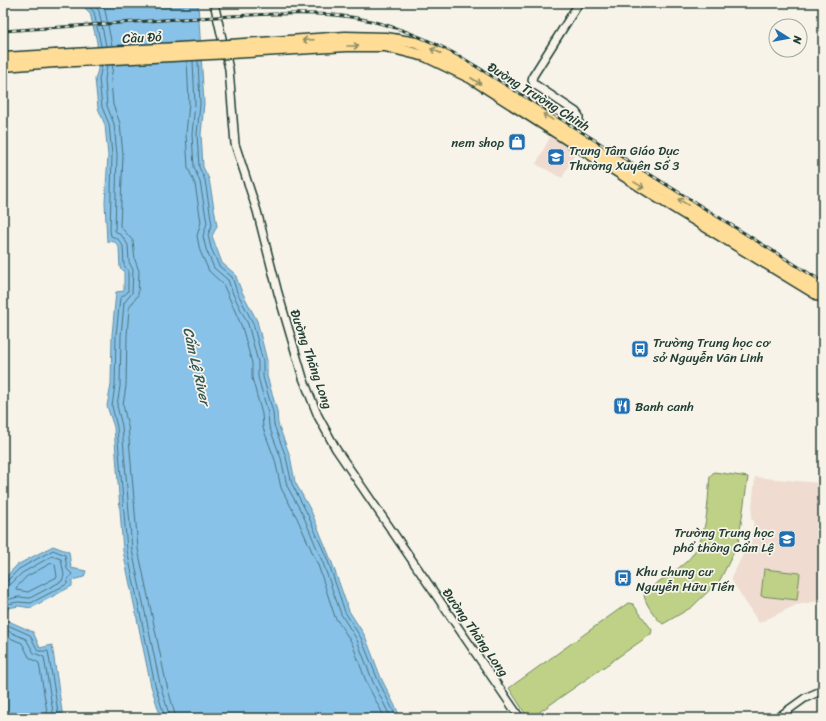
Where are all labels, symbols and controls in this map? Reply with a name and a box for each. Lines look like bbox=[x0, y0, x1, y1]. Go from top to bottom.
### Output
north arrow bbox=[768, 18, 808, 58]
street label: Cầu Đỏ bbox=[122, 25, 163, 50]
text: N bbox=[787, 33, 808, 46]
one-way arrow bbox=[302, 36, 315, 43]
one-way arrow bbox=[346, 42, 359, 50]
one-way arrow bbox=[431, 47, 443, 54]
street label: Đường Trường Chinh bbox=[483, 56, 595, 137]
one-way arrow bbox=[470, 78, 482, 86]
one-way arrow bbox=[542, 113, 554, 121]
place label: nem shop bbox=[451, 131, 504, 154]
shop icon: nem shop bbox=[507, 132, 527, 152]
place label: Trung Tâm Giáo Dục Thường Xuyên Số 3 bbox=[569, 139, 680, 177]
school or university icon: Trung Tâm Giáo Dục Thường Xuyên Số 3 bbox=[546, 147, 566, 167]
one-way arrow bbox=[633, 181, 644, 189]
one-way arrow bbox=[677, 198, 689, 206]
street label: Đường Thăng Long bbox=[284, 306, 340, 413]
water label: Cẩm Lệ River bbox=[175, 325, 218, 411]
place label: Trường Trung học cơ sở Nguyễn Văn Linh bbox=[652, 331, 772, 369]
bus stop icon: Trường Trung học cơ sở Nguyễn Văn Linh bbox=[630, 339, 650, 359]
place label: Banh canh bbox=[635, 395, 694, 418]
restaurant icon: Banh canh bbox=[612, 396, 632, 416]
place label: Trường Trung học phổ thông Cẩm Lệ bbox=[673, 521, 775, 559]
school or university icon: Trường Trung học phổ thông Cẩm Lệ bbox=[777, 529, 797, 549]
place label: Khu chung cư Nguyễn Hữu Tiến bbox=[636, 560, 735, 598]
bus stop icon: Khu chung cư Nguyễn Hữu Tiến bbox=[613, 568, 633, 588]
street label: Đường Thăng Long bbox=[436, 583, 515, 682]

